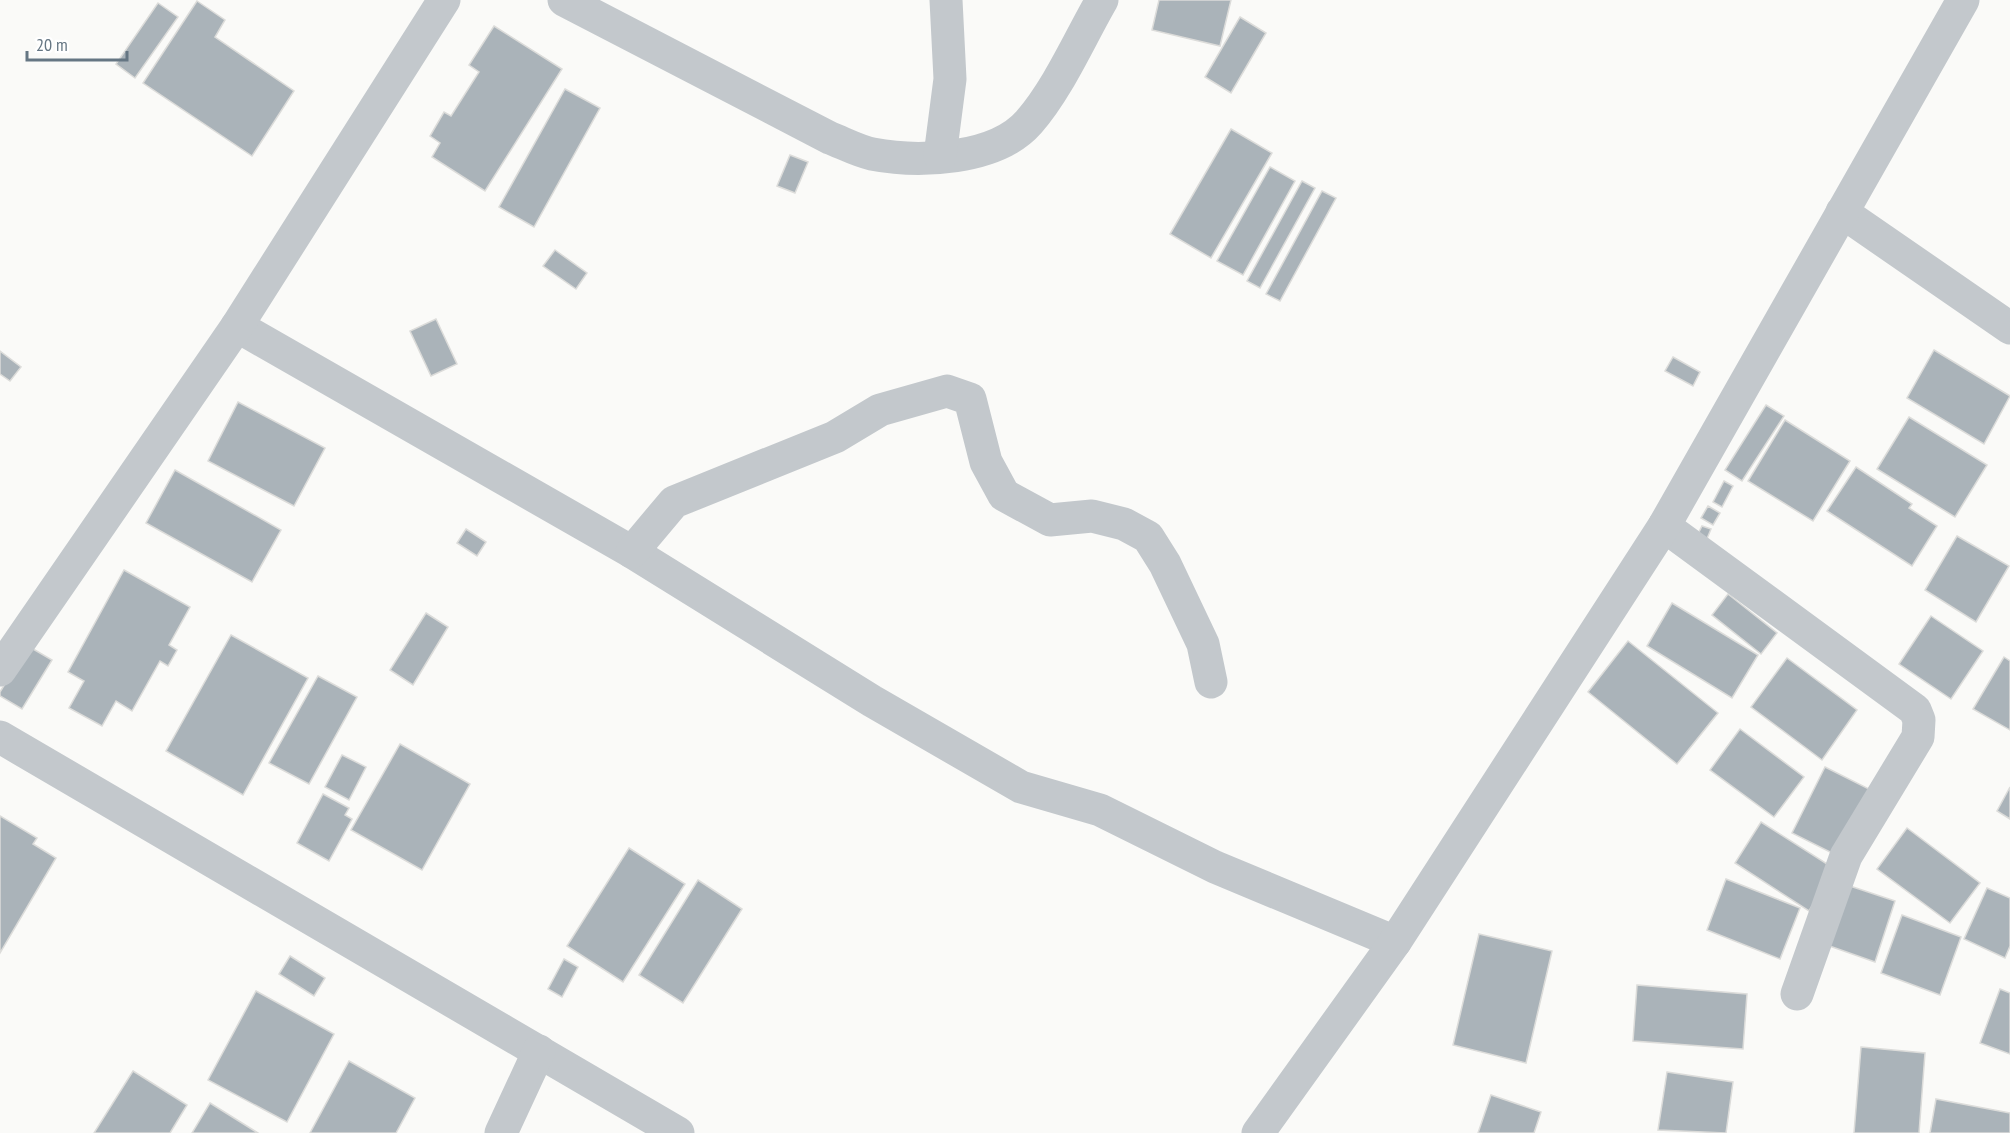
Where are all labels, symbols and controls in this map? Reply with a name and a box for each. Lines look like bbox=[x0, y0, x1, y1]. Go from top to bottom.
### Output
scale bar bbox=[27, 24, 128, 62]
text: 20 m bbox=[36, 33, 68, 56]

